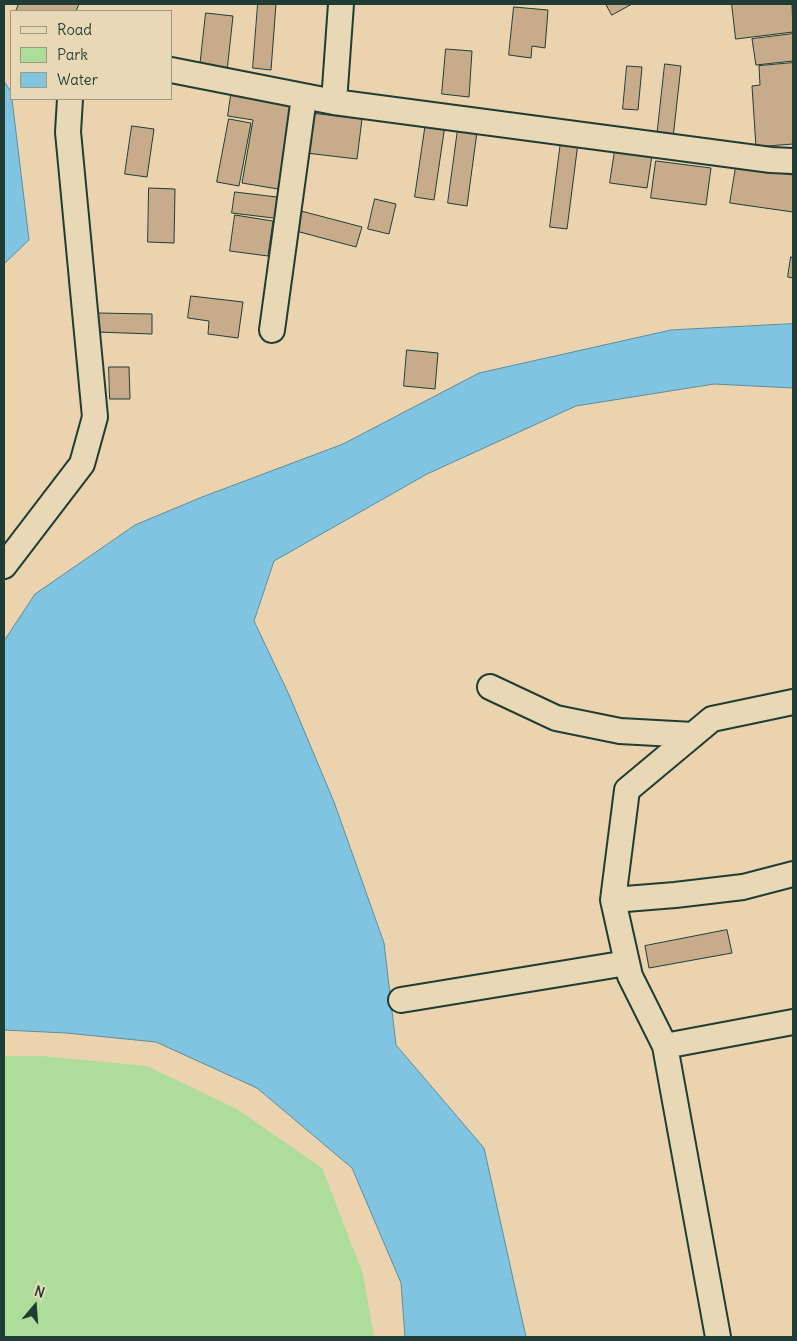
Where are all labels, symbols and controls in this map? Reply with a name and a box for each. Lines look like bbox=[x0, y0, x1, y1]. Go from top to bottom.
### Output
legend bbox=[10, 10, 172, 100]
text: Road bbox=[57, 20, 92, 39]
text: Park bbox=[57, 45, 88, 64]
text: Water bbox=[57, 70, 98, 89]
north arrow bbox=[10, 1281, 60, 1331]
text: N bbox=[32, 1282, 47, 1302]

